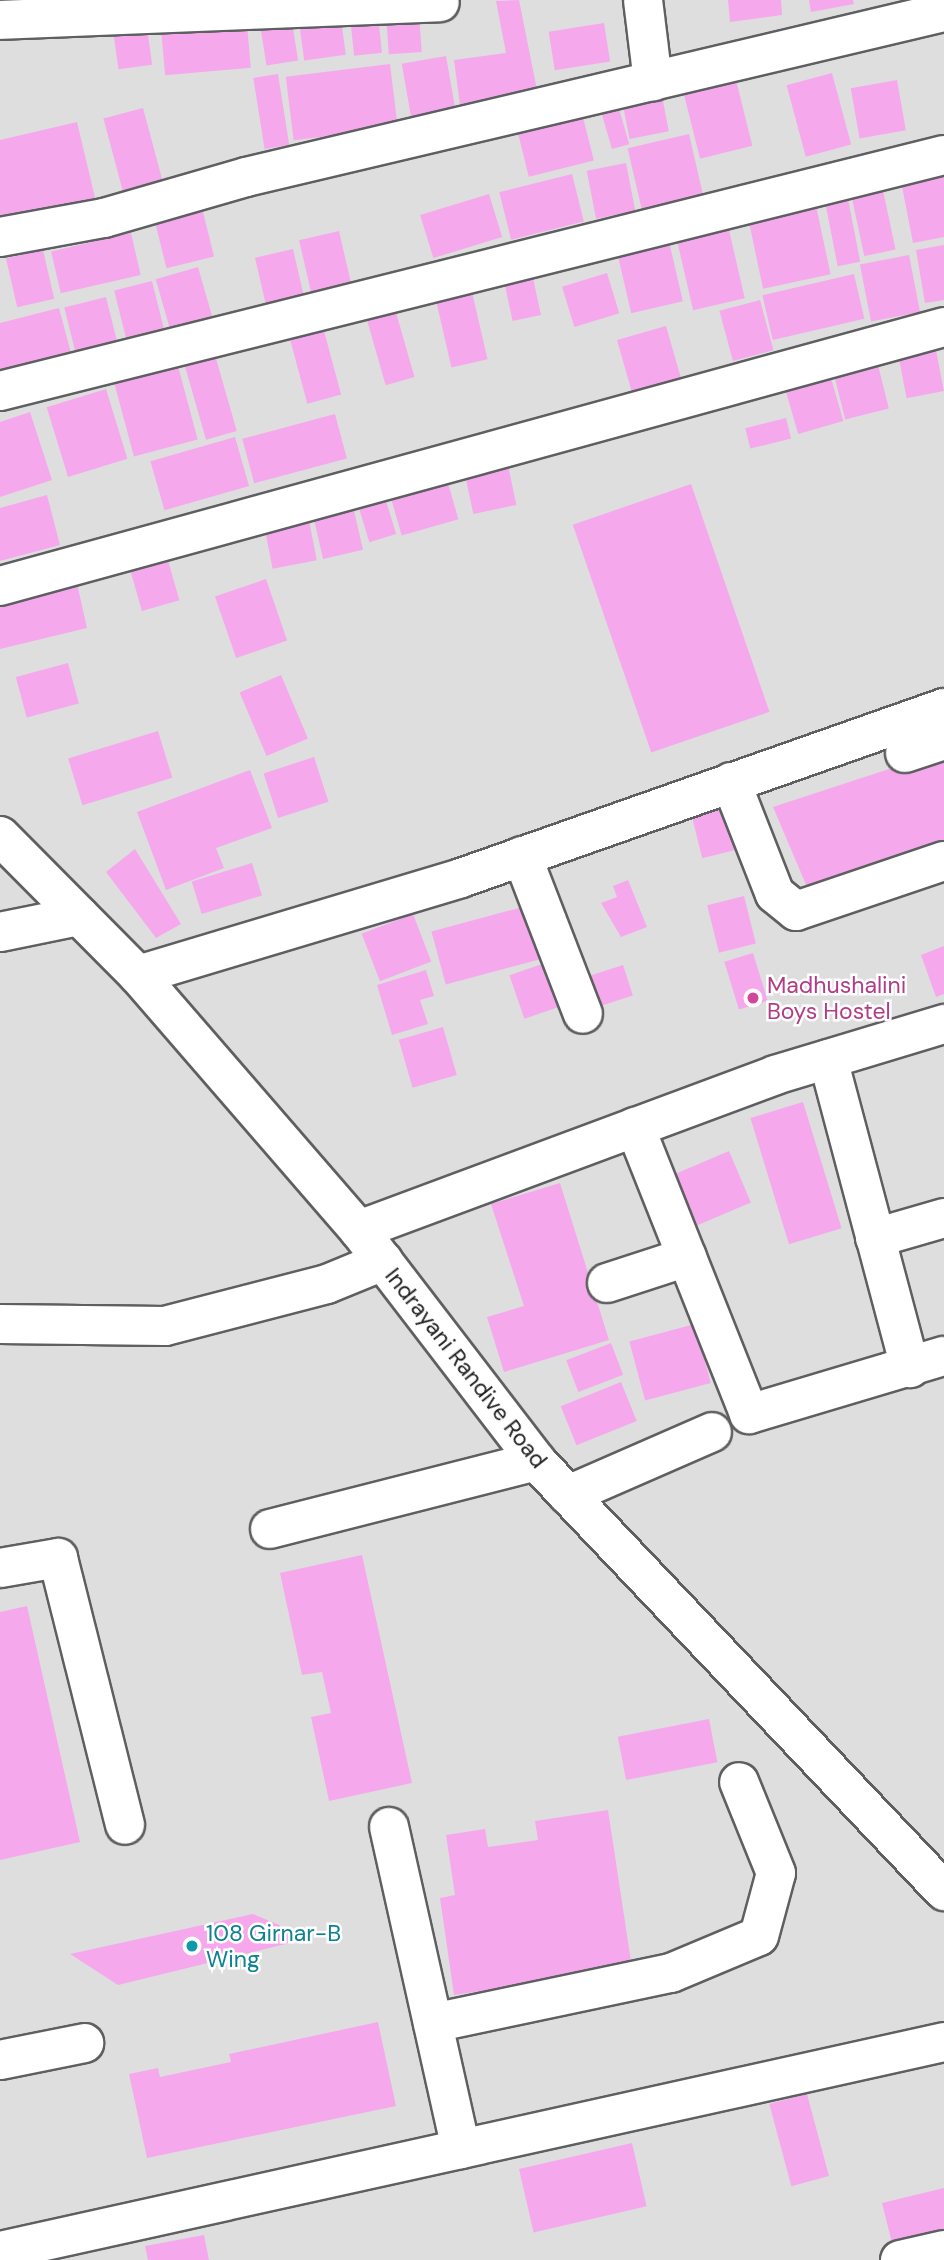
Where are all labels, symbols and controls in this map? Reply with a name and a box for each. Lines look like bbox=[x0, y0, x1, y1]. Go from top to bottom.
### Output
place label: Madhushalini Boys Hostel bbox=[767, 971, 906, 1025]
marker: Madhushalini Boys Hostel bbox=[745, 990, 761, 1006]
street label: Indrayani Randive Road bbox=[379, 1262, 553, 1474]
place label: 108 Girnar-B Wing bbox=[206, 1919, 341, 1973]
marker: 108 Girnar-B Wing bbox=[184, 1938, 200, 1954]

